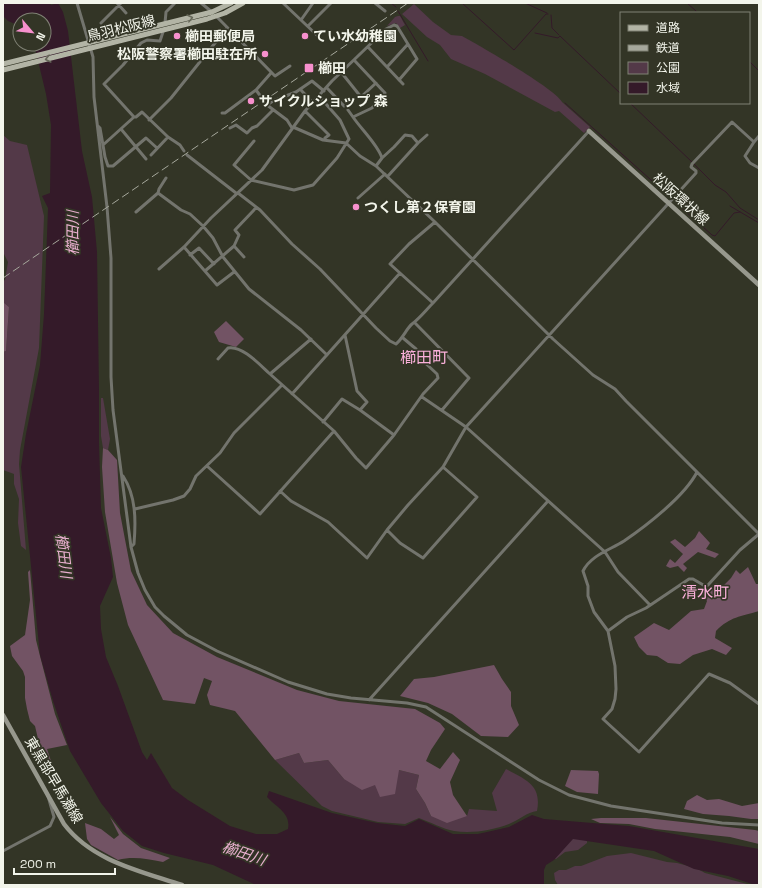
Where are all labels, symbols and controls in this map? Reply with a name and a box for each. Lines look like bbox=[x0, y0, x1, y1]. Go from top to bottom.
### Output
street label: 鳥羽松阪線 bbox=[85, 11, 157, 45]
north arrow bbox=[12, 12, 52, 52]
legend bbox=[620, 12, 750, 104]
one-way arrow bbox=[187, 14, 194, 22]
text: 道路 bbox=[656, 20, 680, 36]
place label: 櫛田郵便局 bbox=[185, 27, 255, 45]
place label: てい水幼稚園 bbox=[313, 27, 397, 45]
text: N bbox=[33, 30, 49, 43]
marker: 櫛田郵便局 bbox=[172, 31, 182, 41]
marker: てい水幼稚園 bbox=[300, 31, 310, 41]
text: 鉄道 bbox=[656, 40, 680, 56]
place label: 松阪警察署櫛田駐在所 bbox=[117, 45, 257, 63]
marker: 松阪警察署櫛田駐在所 bbox=[260, 49, 270, 59]
one-way arrow bbox=[45, 54, 52, 62]
place label: 櫛田 bbox=[318, 59, 346, 77]
text: 公園 bbox=[656, 60, 680, 76]
marker: 櫛田 bbox=[303, 62, 315, 74]
text: 水域 bbox=[656, 80, 680, 96]
place label: サイクルショップ 森 bbox=[259, 92, 388, 110]
marker: サイクルショップ 森 bbox=[246, 96, 256, 106]
street label: 松阪環状線 bbox=[649, 169, 713, 229]
place label: つくし第２保育園 bbox=[364, 198, 476, 216]
marker: つくし第２保育園 bbox=[351, 202, 361, 212]
water label: 櫛田川 bbox=[63, 209, 82, 256]
district label: 櫛田町 bbox=[400, 347, 448, 368]
water label: 櫛田川 bbox=[52, 533, 76, 581]
district label: 清水町 bbox=[681, 582, 729, 603]
street label: 東黒部早馬瀬線 bbox=[21, 733, 87, 827]
water label: 櫛田川 bbox=[220, 837, 270, 870]
scale bar bbox=[14, 850, 115, 876]
text: 200 m bbox=[20, 856, 56, 872]

